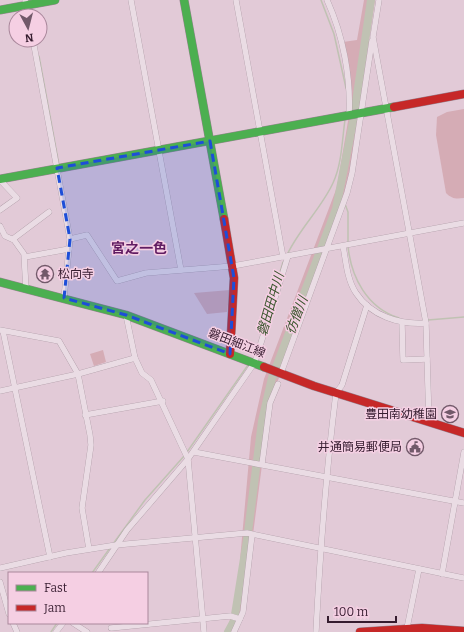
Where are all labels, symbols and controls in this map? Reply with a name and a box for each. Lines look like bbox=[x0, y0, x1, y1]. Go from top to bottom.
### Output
north arrow bbox=[8, 8, 48, 48]
text: N bbox=[24, 30, 34, 44]
district label: 宮之一色 bbox=[111, 240, 167, 257]
temple icon: 松向寺 bbox=[35, 264, 55, 284]
place label: 松向寺 bbox=[58, 267, 94, 281]
water label: 磐田田中川 bbox=[254, 269, 287, 337]
water label: 彷僧川 bbox=[282, 292, 311, 336]
street label: 磐田細江線 bbox=[206, 326, 268, 360]
school or university icon: 豊田南幼稚園 bbox=[440, 404, 460, 424]
place label: 豊田南幼稚園 bbox=[365, 407, 437, 421]
public building icon: 井通簡易郵便局 bbox=[405, 437, 425, 457]
place label: 井通簡易郵便局 bbox=[318, 440, 402, 454]
legend bbox=[8, 572, 148, 624]
text: Fast bbox=[44, 581, 68, 595]
scale bar bbox=[328, 598, 396, 624]
text: Jam bbox=[43, 601, 66, 615]
text: 100 m bbox=[334, 605, 369, 619]

